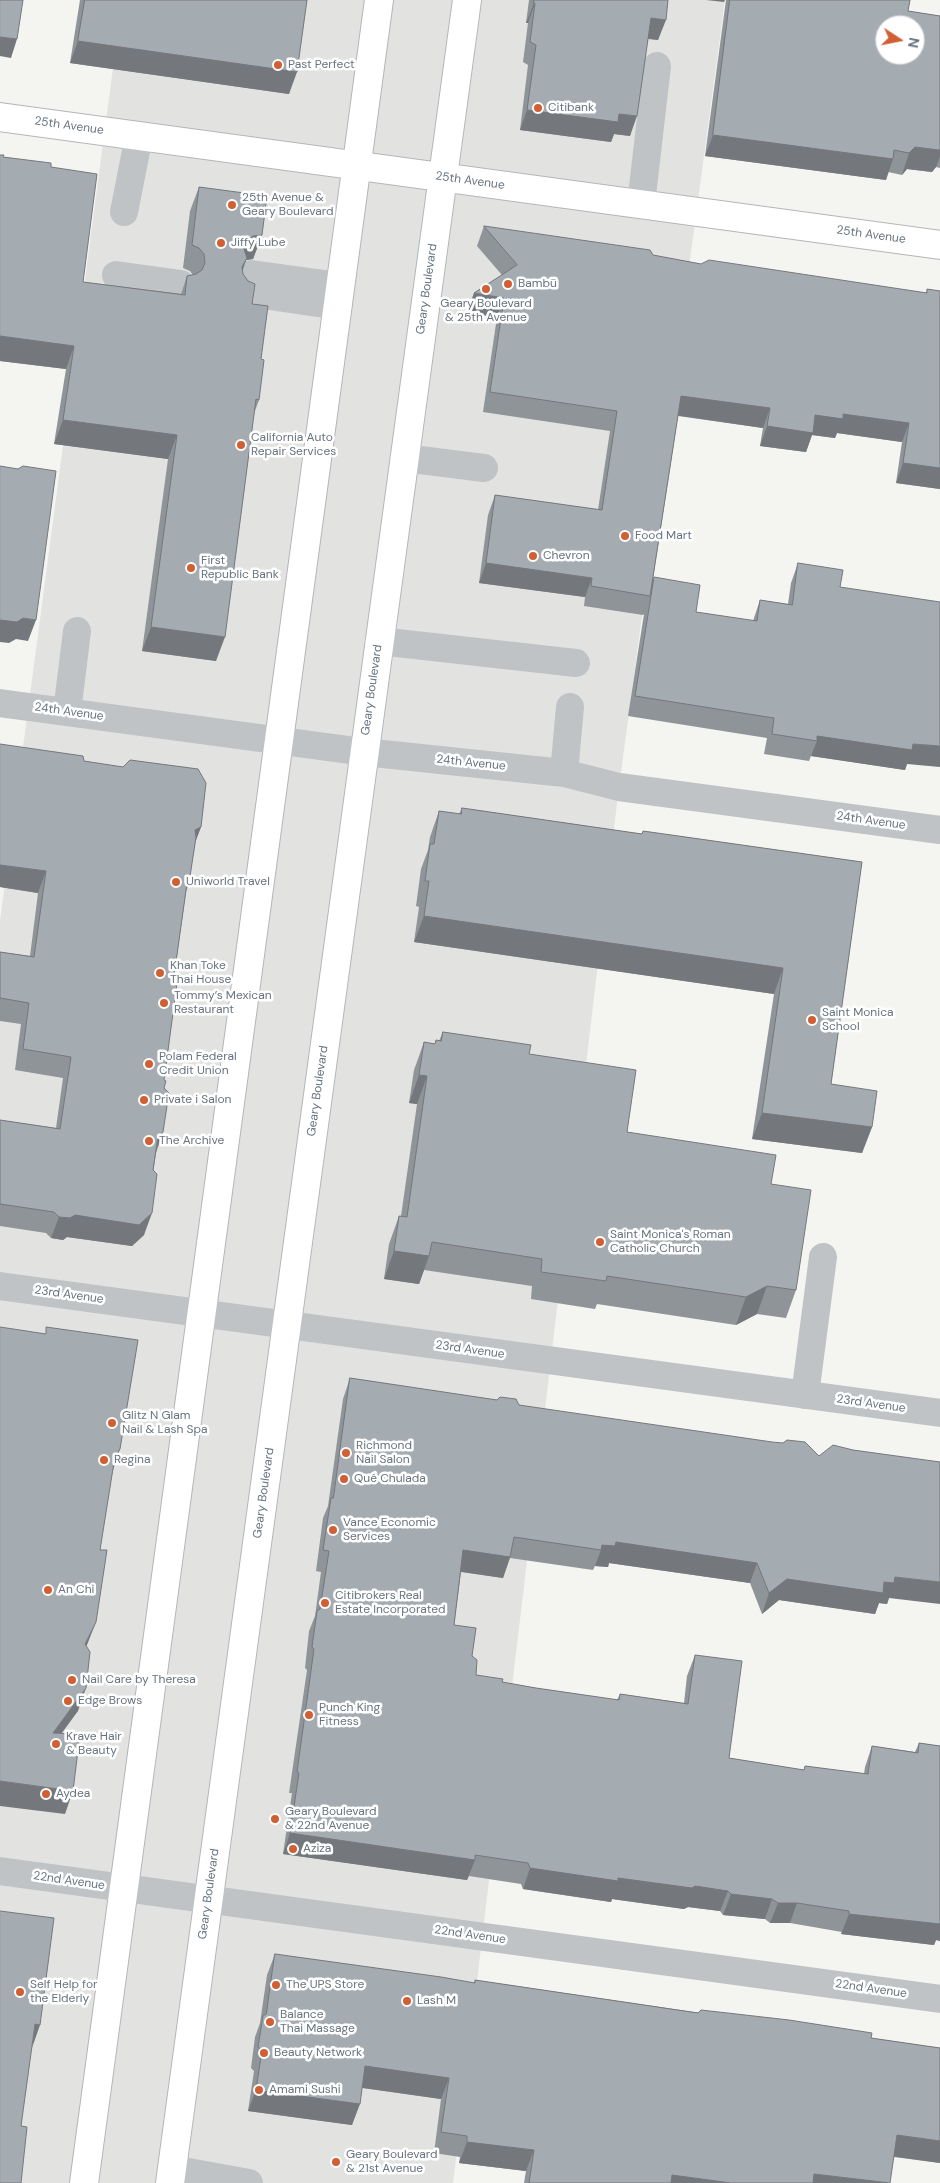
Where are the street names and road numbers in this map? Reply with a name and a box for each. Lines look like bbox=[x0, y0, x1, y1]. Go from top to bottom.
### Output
street label: 25th Avenue bbox=[33, 114, 105, 138]
street label: 25th Avenue bbox=[434, 169, 506, 193]
street label: 25th Avenue bbox=[835, 223, 907, 247]
street label: Geary Boulevard bbox=[414, 243, 440, 335]
street label: Geary Boulevard bbox=[359, 644, 385, 736]
street label: 24th Avenue bbox=[34, 700, 104, 724]
street label: 24th Avenue bbox=[436, 752, 506, 774]
street label: 24th Avenue bbox=[836, 809, 906, 833]
street label: Geary Boulevard bbox=[305, 1045, 331, 1137]
street label: 23rd Avenue bbox=[33, 1283, 105, 1307]
street label: 23rd Avenue bbox=[434, 1338, 506, 1362]
street label: 23rd Avenue bbox=[835, 1392, 907, 1416]
street label: Geary Boulevard bbox=[251, 1447, 277, 1539]
street label: Geary Boulevard bbox=[196, 1848, 222, 1940]
street label: 22nd Avenue bbox=[32, 1869, 106, 1893]
street label: 22nd Avenue bbox=[433, 1923, 507, 1947]
street label: 22nd Avenue bbox=[834, 1977, 908, 2001]

